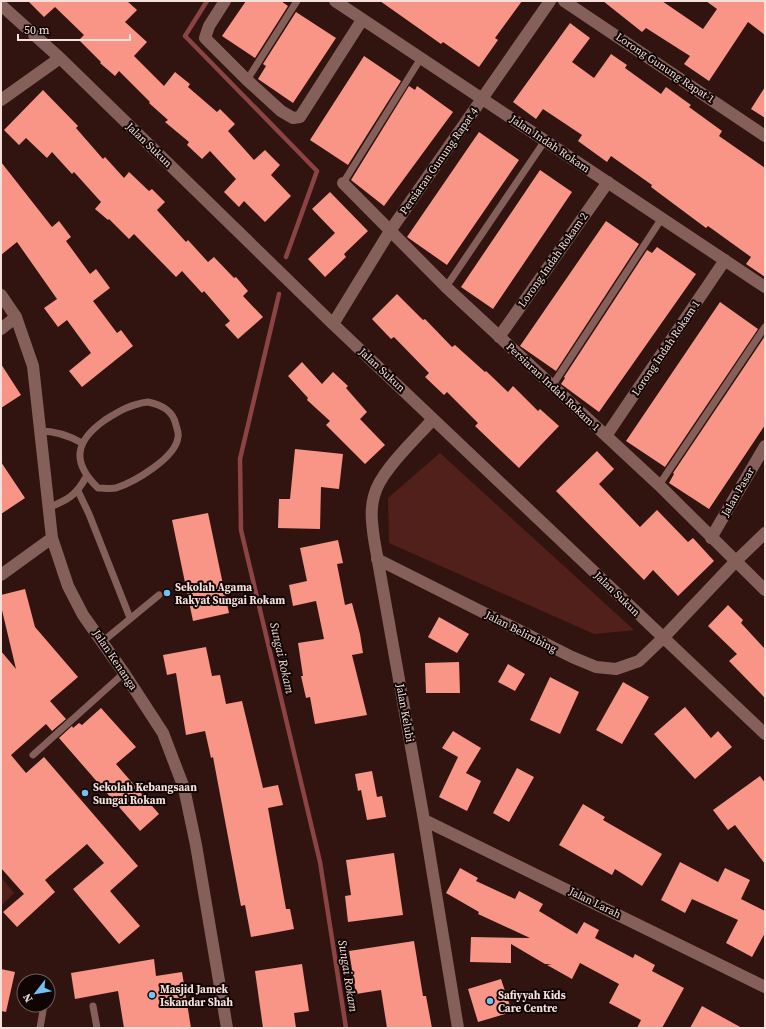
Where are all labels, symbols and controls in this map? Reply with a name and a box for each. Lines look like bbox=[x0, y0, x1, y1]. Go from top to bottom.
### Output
scale bar bbox=[18, 16, 130, 42]
text: 50 m bbox=[24, 22, 50, 38]
street label: Lorong Gunung Rapat 1 bbox=[613, 29, 717, 107]
street label: Persiaran Gunung Rapat 4 bbox=[396, 104, 482, 217]
street label: Jalan Indah Rokam bbox=[506, 111, 593, 176]
street label: Jalan Sukun bbox=[122, 119, 175, 171]
street label: Lorong Indah Rokam 2 bbox=[515, 209, 592, 310]
street label: Lorong Indah Rokam 1 bbox=[628, 297, 704, 399]
street label: Persiaran Indah Rokam 1 bbox=[503, 339, 603, 435]
street label: Jalan Sukun bbox=[355, 344, 409, 396]
street label: Jalan Pasar bbox=[717, 464, 758, 520]
street label: Jalan Sukun bbox=[590, 568, 643, 620]
place label: Sekolah Agama Rakyat Sungai Rokam bbox=[175, 580, 285, 608]
marker: Sekolah Agama Rakyat Sungai Rokam bbox=[162, 588, 172, 598]
street label: Jalan Belimbing bbox=[482, 607, 560, 657]
water label: Sungai Rokam bbox=[266, 621, 298, 695]
street label: Jalan Kenanga bbox=[89, 626, 141, 694]
street label: Jalan Kelubi bbox=[392, 682, 418, 743]
place label: Sekolah Kebangsaan Sungai Rokam bbox=[93, 780, 197, 808]
marker: Sekolah Kebangsaan Sungai Rokam bbox=[80, 788, 90, 798]
street label: Jalan Larah bbox=[566, 883, 624, 922]
water label: Sungai Rokam bbox=[334, 939, 362, 1013]
north arrow bbox=[16, 973, 56, 1013]
place label: Masjid Jamek Iskandar Shah bbox=[160, 982, 233, 1010]
place label: Safiyyah Kids Care Centre bbox=[498, 988, 566, 1016]
marker: Masjid Jamek Iskandar Shah bbox=[147, 990, 157, 1000]
text: N bbox=[19, 991, 36, 1005]
marker: Safiyyah Kids Care Centre bbox=[485, 996, 495, 1006]

